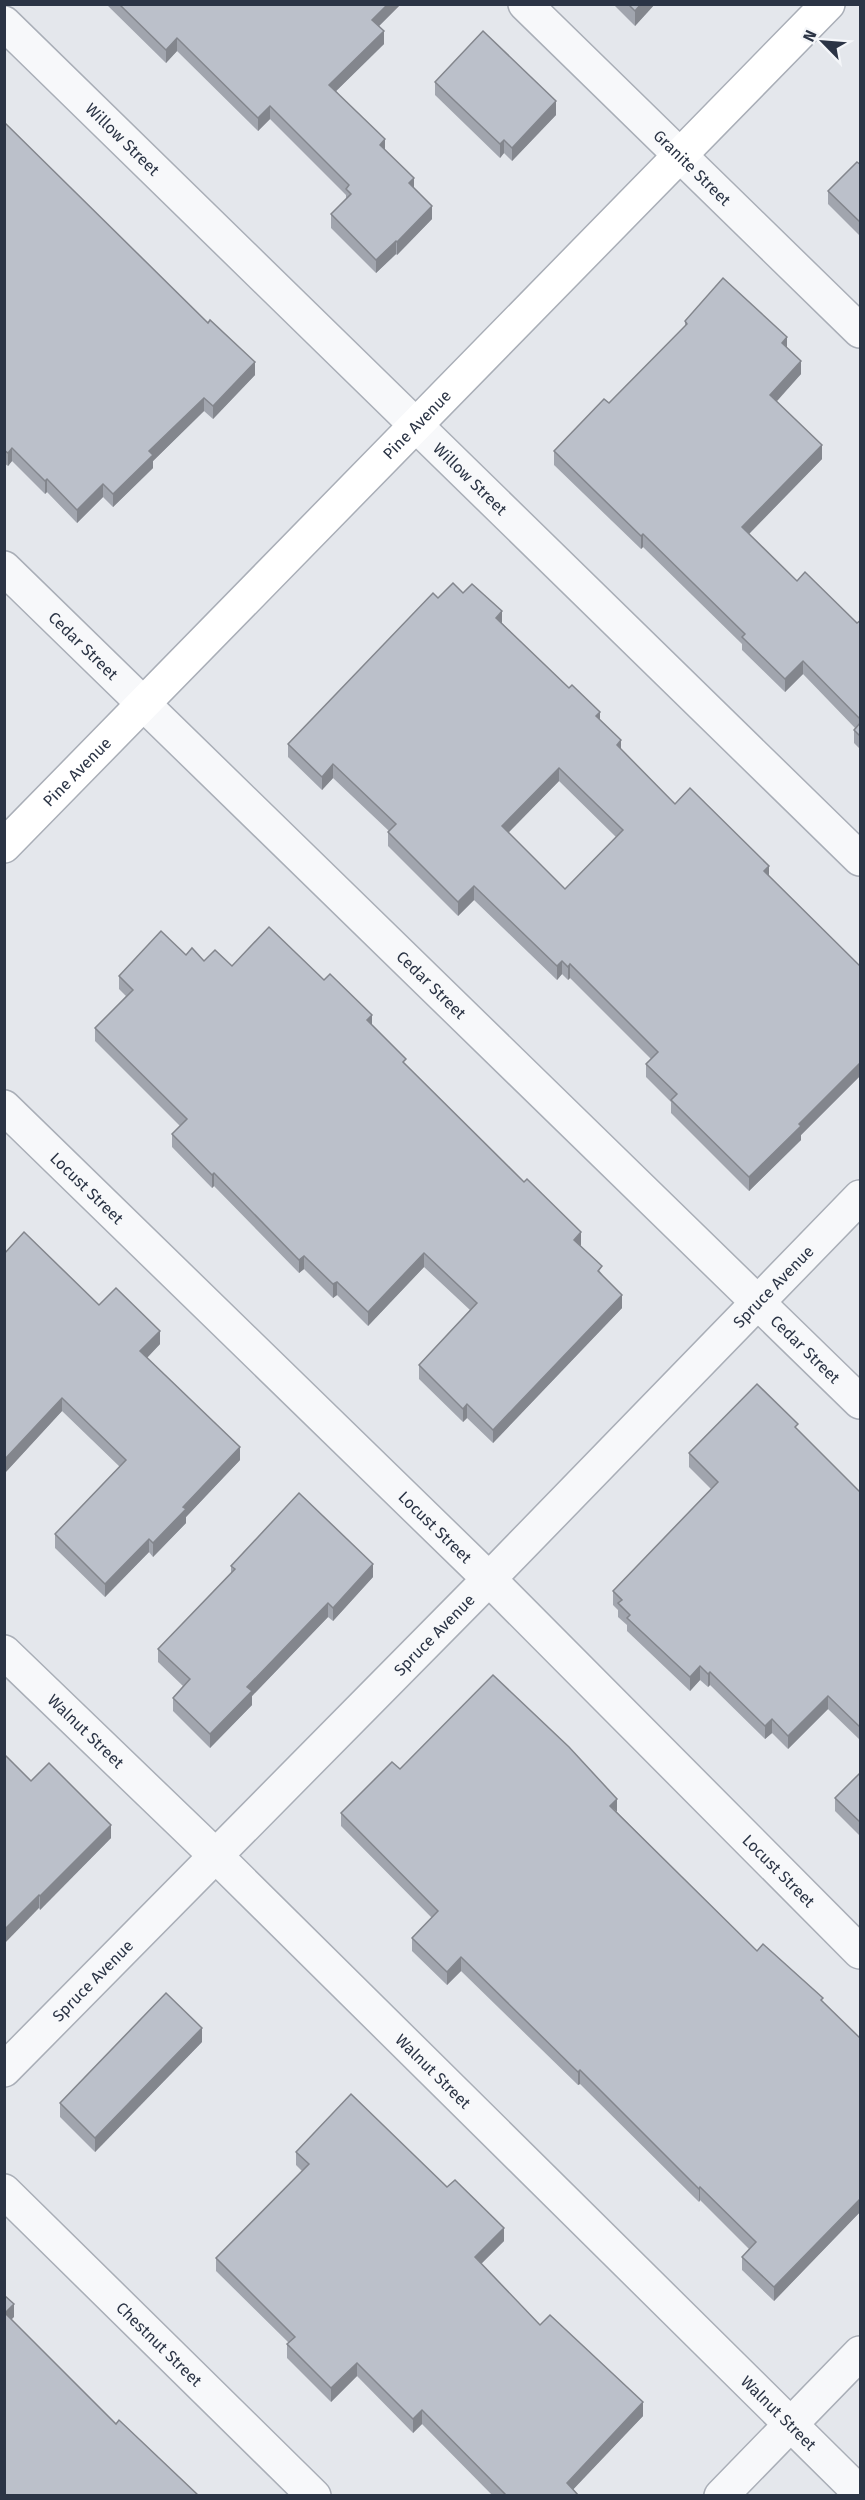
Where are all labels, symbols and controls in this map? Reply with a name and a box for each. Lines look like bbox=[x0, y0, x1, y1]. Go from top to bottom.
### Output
north arrow bbox=[793, 12, 853, 72]
text: N bbox=[799, 27, 821, 45]
street label: Willow Street bbox=[82, 99, 164, 179]
street label: Granite Street bbox=[650, 126, 735, 209]
street label: Pine Avenue bbox=[379, 386, 455, 463]
street label: Willow Street bbox=[430, 438, 511, 519]
street label: Cedar Street bbox=[45, 607, 122, 684]
street label: Pine Avenue bbox=[39, 733, 115, 810]
street label: Cedar Street bbox=[393, 947, 470, 1023]
street label: Locust Street bbox=[47, 1148, 128, 1228]
street label: Spruce Avenue bbox=[729, 1241, 817, 1332]
street label: Cedar Street bbox=[767, 1311, 844, 1387]
street label: Locust Street bbox=[395, 1487, 476, 1567]
street label: Spruce Avenue bbox=[390, 1590, 479, 1679]
street label: Walnut Street bbox=[44, 1690, 128, 1772]
street label: Locust Street bbox=[739, 1830, 819, 1911]
street label: Spruce Avenue bbox=[48, 1936, 137, 2025]
street label: Walnut Street bbox=[392, 2030, 475, 2112]
street label: Chestnut Street bbox=[113, 2298, 206, 2390]
street label: Walnut Street bbox=[737, 2372, 821, 2454]

